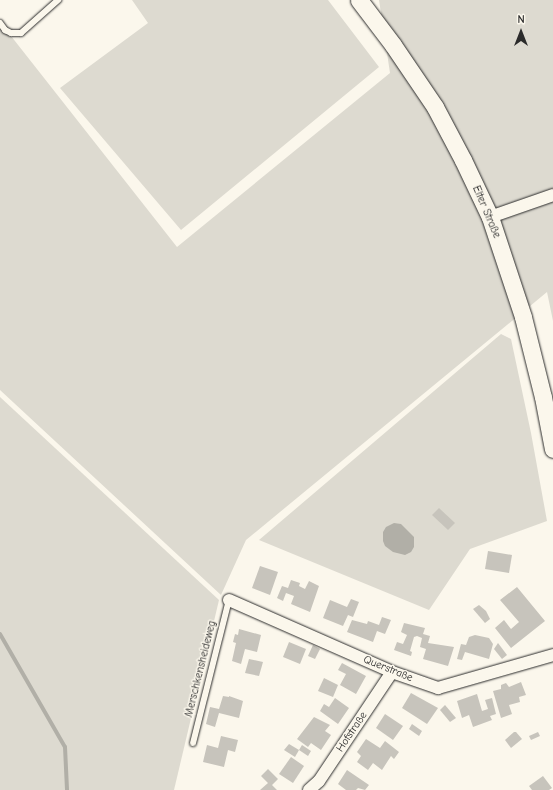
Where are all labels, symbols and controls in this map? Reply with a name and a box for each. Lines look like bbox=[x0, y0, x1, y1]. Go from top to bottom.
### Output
north arrow bbox=[501, 12, 541, 52]
text: N bbox=[517, 13, 525, 26]
street label: Elter Straße bbox=[469, 184, 503, 240]
street label: Merschkensheideweg bbox=[183, 619, 219, 719]
street label: Querstraße bbox=[361, 653, 415, 685]
street label: Hofstraße bbox=[334, 709, 370, 755]

